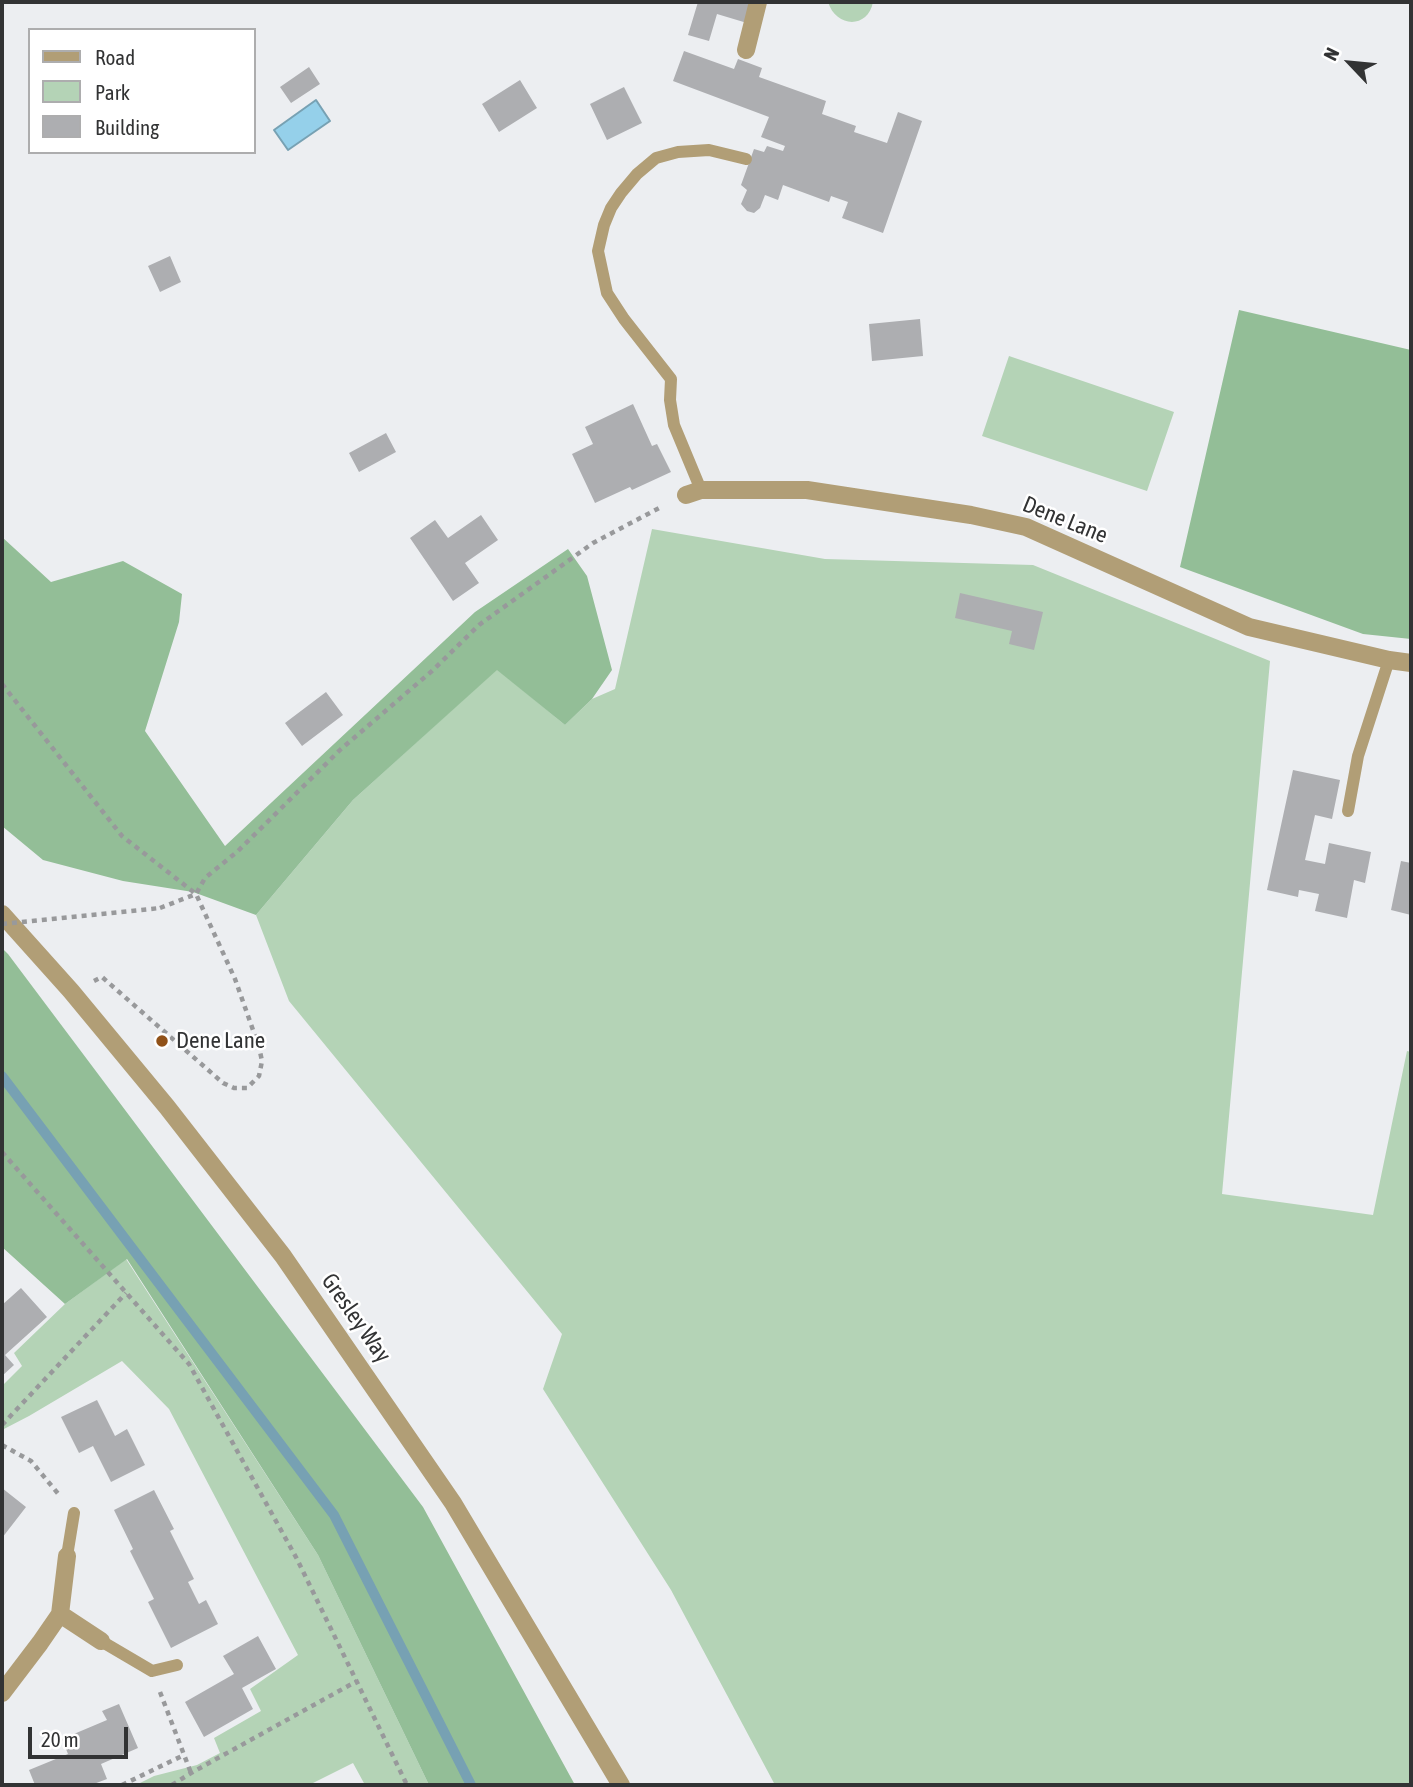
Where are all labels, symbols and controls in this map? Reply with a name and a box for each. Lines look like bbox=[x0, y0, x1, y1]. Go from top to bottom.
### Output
legend bbox=[28, 28, 256, 154]
north arrow bbox=[1315, 28, 1385, 98]
text: N bbox=[1319, 44, 1343, 64]
text: Road bbox=[95, 45, 135, 69]
text: Park bbox=[95, 80, 130, 104]
text: Building bbox=[95, 115, 159, 139]
street label: Dene Lane bbox=[1018, 490, 1112, 550]
place label: Dene Lane bbox=[176, 1027, 265, 1055]
marker: Dene Lane bbox=[154, 1033, 170, 1049]
street label: Gresley Way bbox=[315, 1268, 397, 1368]
scale bar bbox=[32, 1714, 131, 1758]
text: 20 m bbox=[41, 1727, 79, 1751]

